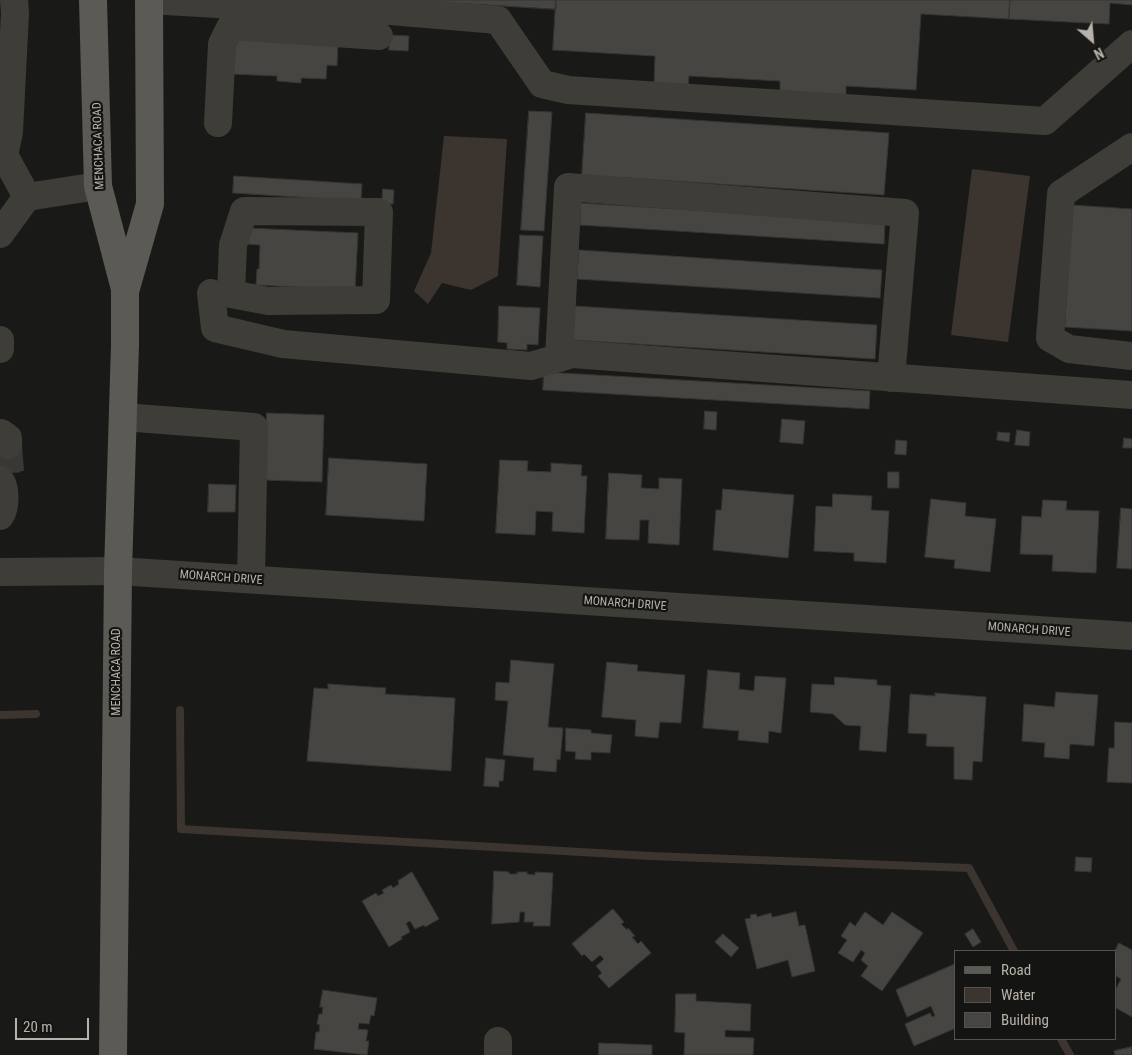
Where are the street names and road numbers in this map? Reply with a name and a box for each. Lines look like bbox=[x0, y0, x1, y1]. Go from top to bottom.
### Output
street label: MENCHACA ROAD bbox=[90, 102, 108, 190]
street label: MONARCH DRIVE bbox=[179, 568, 263, 588]
street label: MONARCH DRIVE bbox=[583, 594, 667, 614]
street label: MONARCH DRIVE bbox=[987, 620, 1071, 640]
street label: MENCHACA ROAD bbox=[110, 628, 124, 716]

